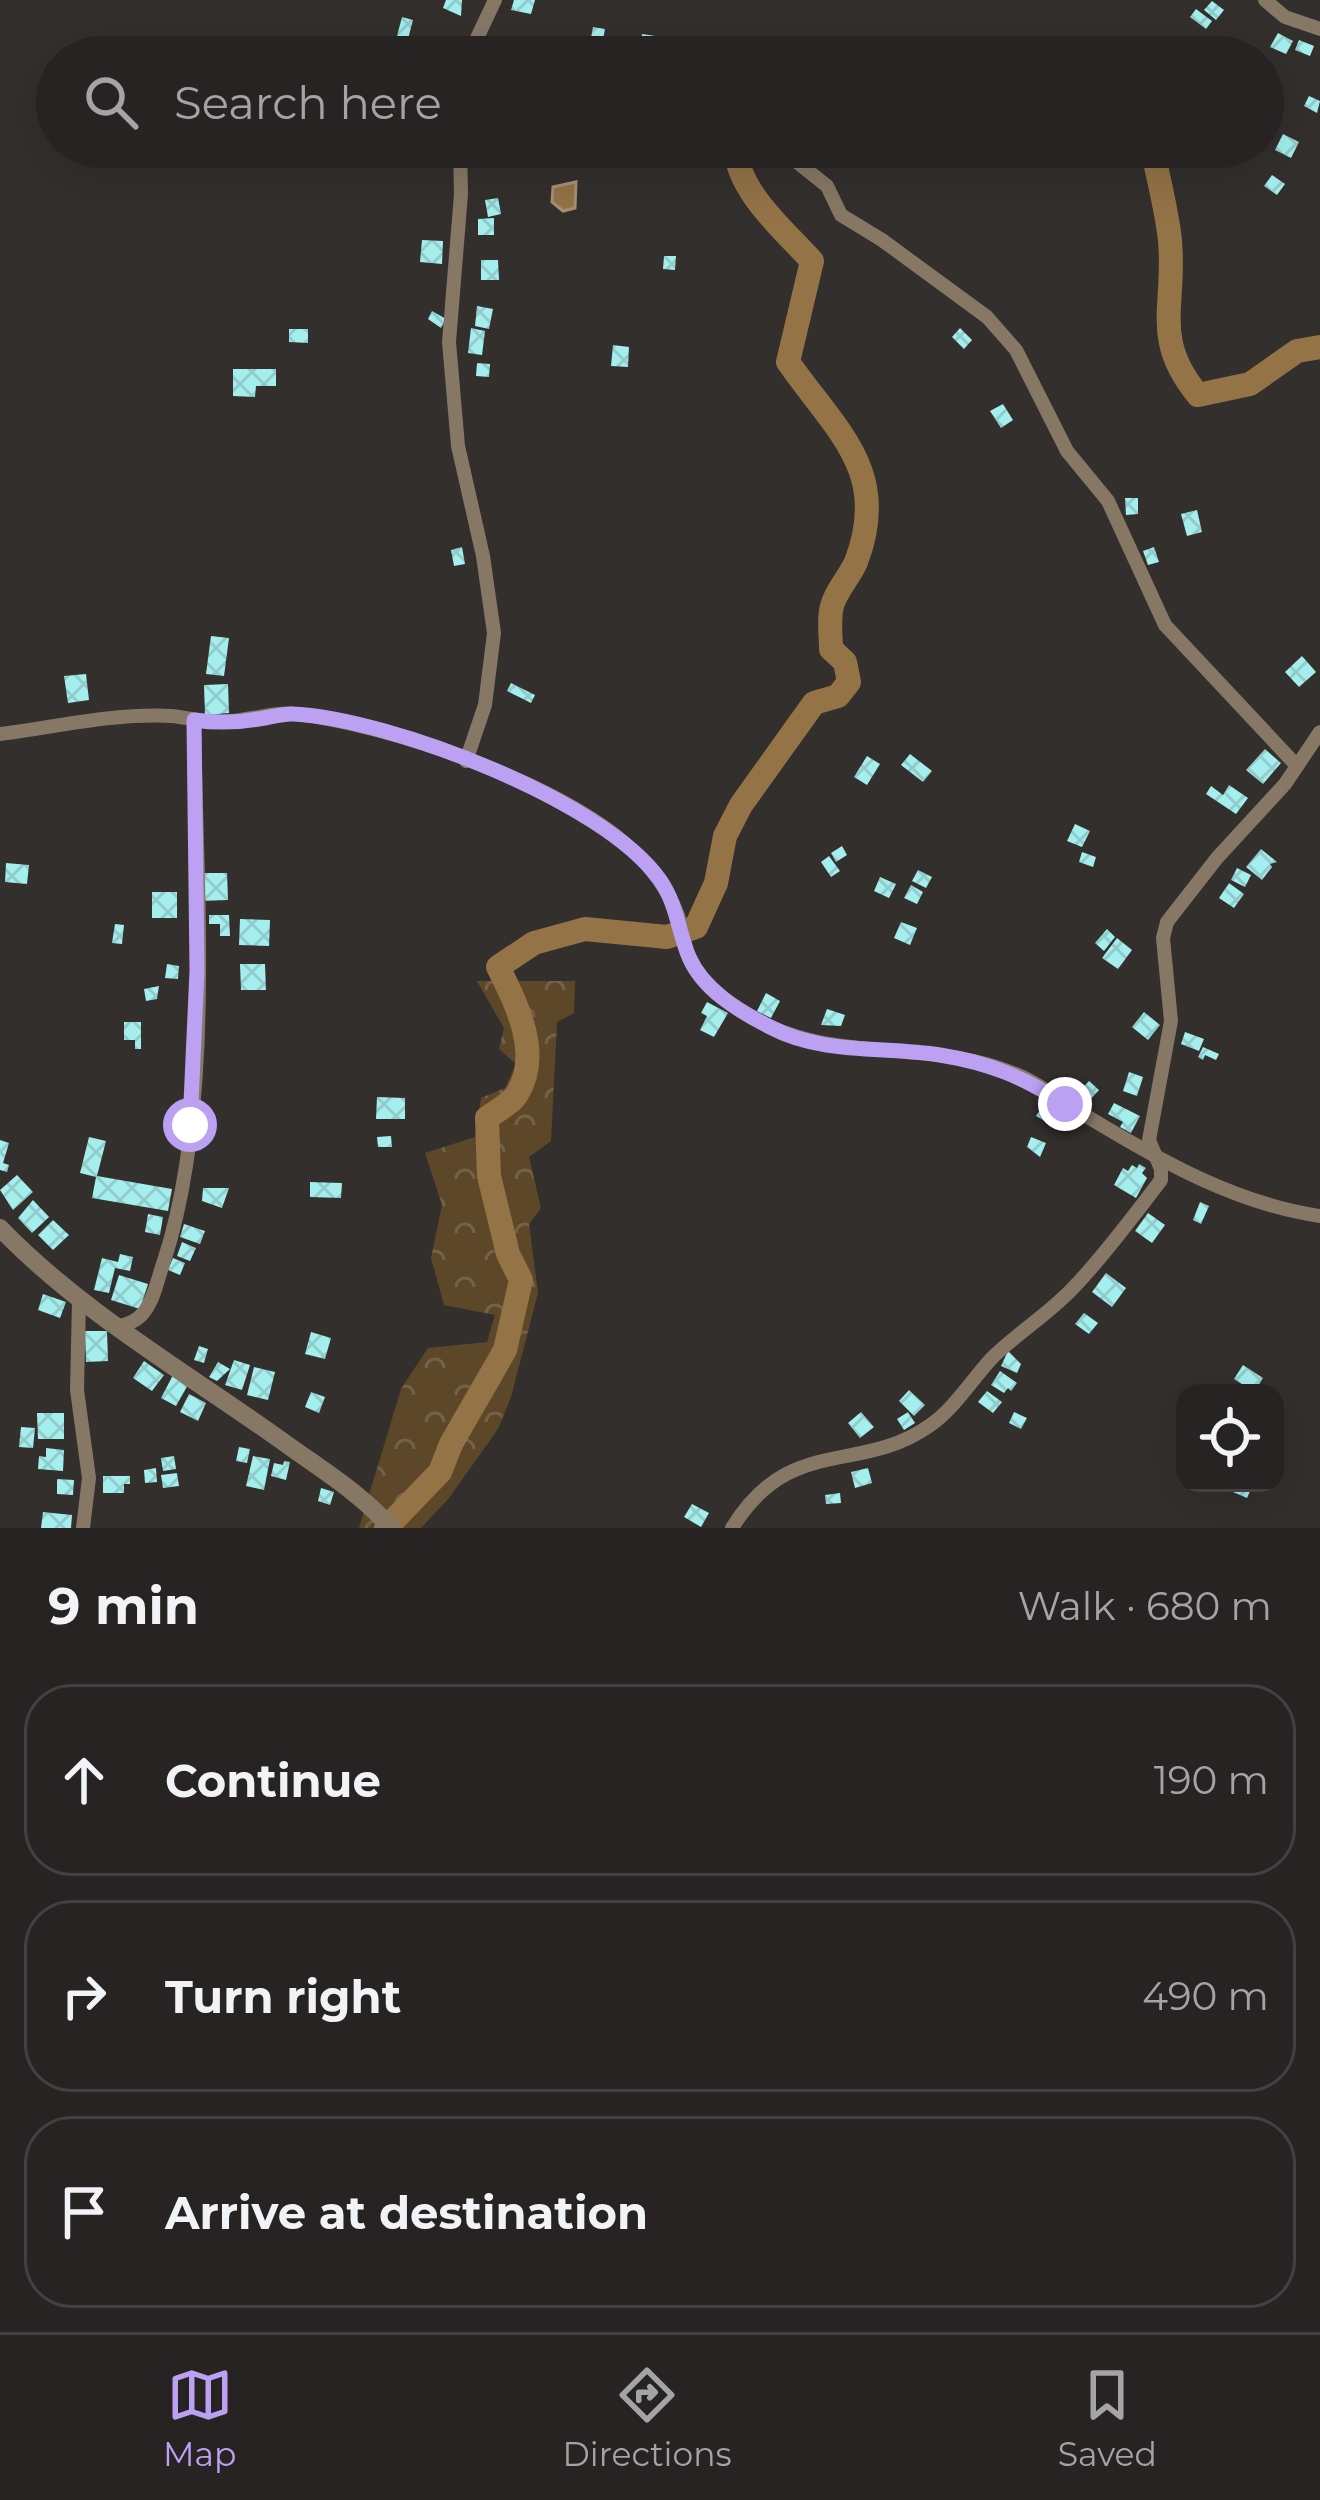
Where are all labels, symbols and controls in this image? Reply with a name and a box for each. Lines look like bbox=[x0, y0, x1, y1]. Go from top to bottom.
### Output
search box bbox=[36, 36, 1284, 168]
icon: search bbox=[78, 69, 144, 135]
text: Search here bbox=[174, 75, 442, 130]
route end bbox=[1038, 1077, 1092, 1131]
route start bbox=[163, 1098, 217, 1152]
map controls bbox=[1176, 1384, 1284, 1492]
button: locate bbox=[1176, 1384, 1284, 1492]
text: 9 min bbox=[48, 1575, 199, 1637]
text: Walk · 680 m bbox=[1018, 1582, 1272, 1630]
icon: ahead bbox=[51, 1747, 117, 1813]
text: Continue bbox=[165, 1753, 381, 1808]
text: 190 m bbox=[1154, 1756, 1269, 1804]
icon: right bbox=[51, 1963, 117, 2029]
text: Turn right bbox=[165, 1969, 401, 2024]
text: 490 m bbox=[1142, 1972, 1269, 2020]
icon: arrive bbox=[51, 2179, 117, 2245]
text: Arrive at destination bbox=[165, 2185, 648, 2240]
tab: Map bbox=[163, 2362, 236, 2474]
tab: Directions bbox=[563, 2362, 732, 2474]
tab: Saved bbox=[1058, 2362, 1157, 2474]

